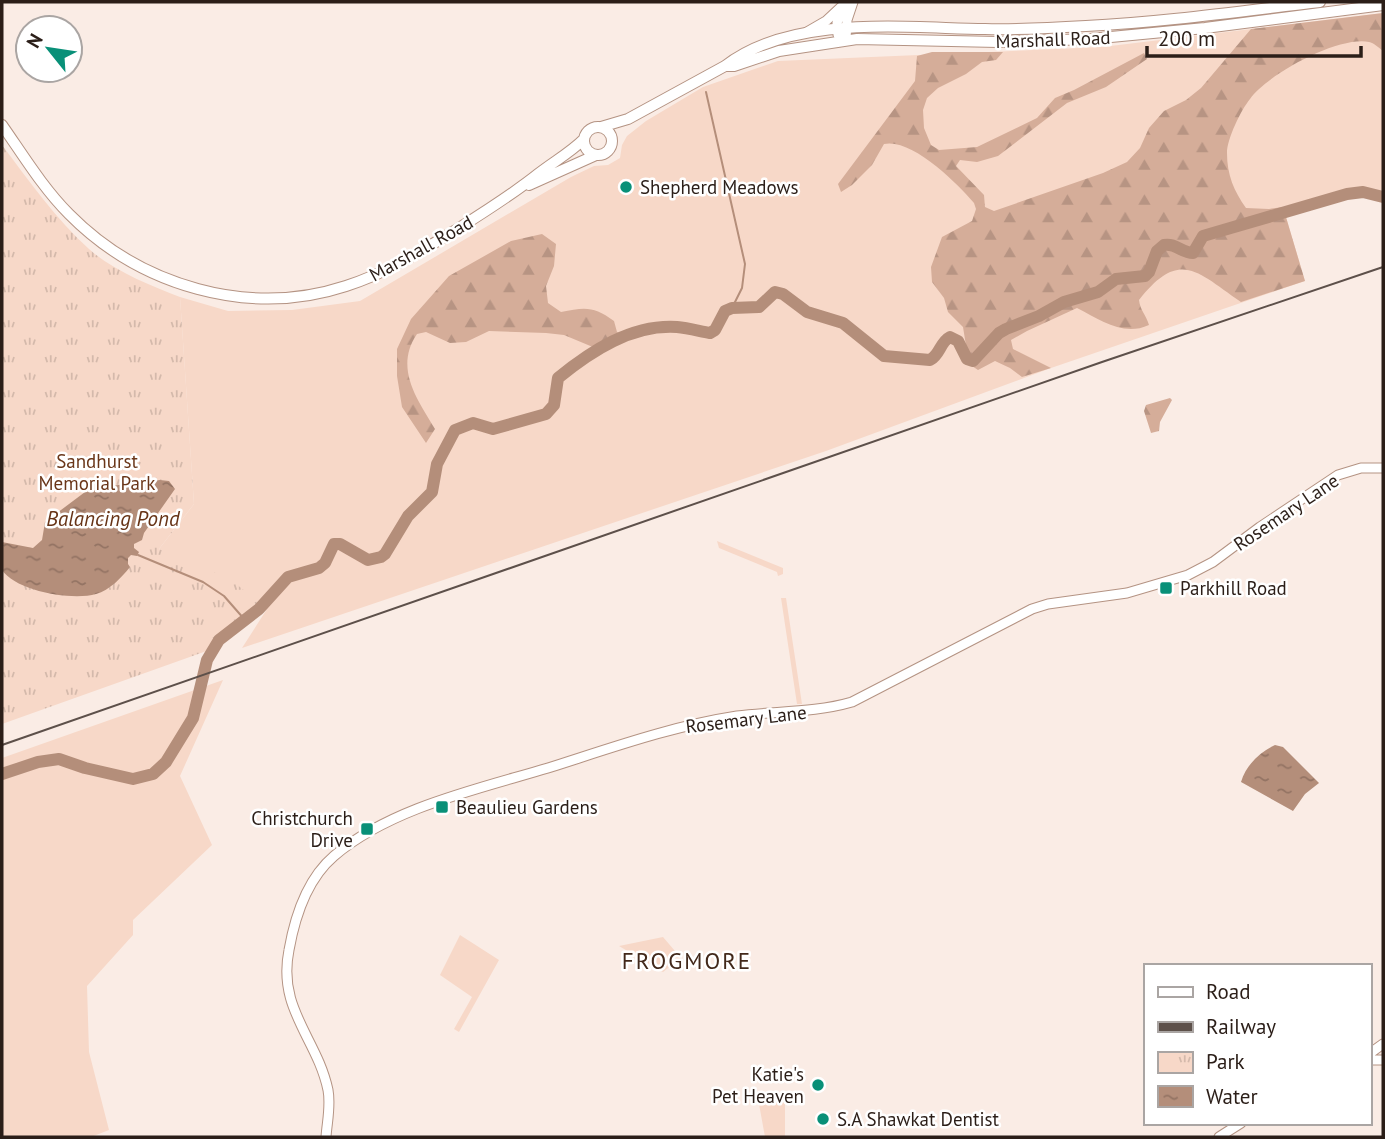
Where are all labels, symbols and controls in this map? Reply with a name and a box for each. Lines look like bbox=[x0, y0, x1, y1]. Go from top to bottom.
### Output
north arrow bbox=[14, 14, 84, 84]
scale bar bbox=[1147, 14, 1360, 58]
street label: Marshall Road bbox=[995, 25, 1111, 53]
text: 200 m bbox=[1158, 25, 1215, 52]
text: N bbox=[21, 29, 48, 52]
place label: Shepherd Meadows bbox=[640, 175, 798, 199]
marker: Shepherd Meadows bbox=[618, 179, 634, 195]
street label: Marshall Road bbox=[365, 210, 477, 286]
park label: Sandhurst Memorial Park bbox=[39, 449, 155, 495]
street label: Rosemary Lane bbox=[1229, 468, 1343, 556]
water label: Balancing Pond bbox=[46, 505, 181, 532]
place label: Parkhill Road bbox=[1180, 576, 1287, 600]
marker: Parkhill Road bbox=[1158, 580, 1174, 596]
street label: Rosemary Lane bbox=[684, 700, 808, 738]
place label: Beaulieu Gardens bbox=[456, 795, 598, 819]
marker: Beaulieu Gardens bbox=[434, 799, 450, 815]
place label: Christchurch Drive bbox=[251, 806, 353, 852]
marker: Christchurch Drive bbox=[359, 821, 375, 837]
district label: FROGMORE bbox=[622, 946, 752, 975]
legend bbox=[1144, 964, 1371, 1125]
text: Road bbox=[1206, 978, 1250, 1005]
text: Railway bbox=[1206, 1013, 1276, 1040]
text: Park bbox=[1206, 1048, 1245, 1075]
place label: Katie's Pet Heaven bbox=[712, 1062, 804, 1108]
marker: Katie's Pet Heaven bbox=[810, 1077, 826, 1093]
text: Water bbox=[1206, 1083, 1258, 1110]
place label: S.A Shawkat Dentist bbox=[837, 1107, 999, 1131]
marker: S.A Shawkat Dentist bbox=[815, 1111, 831, 1127]

